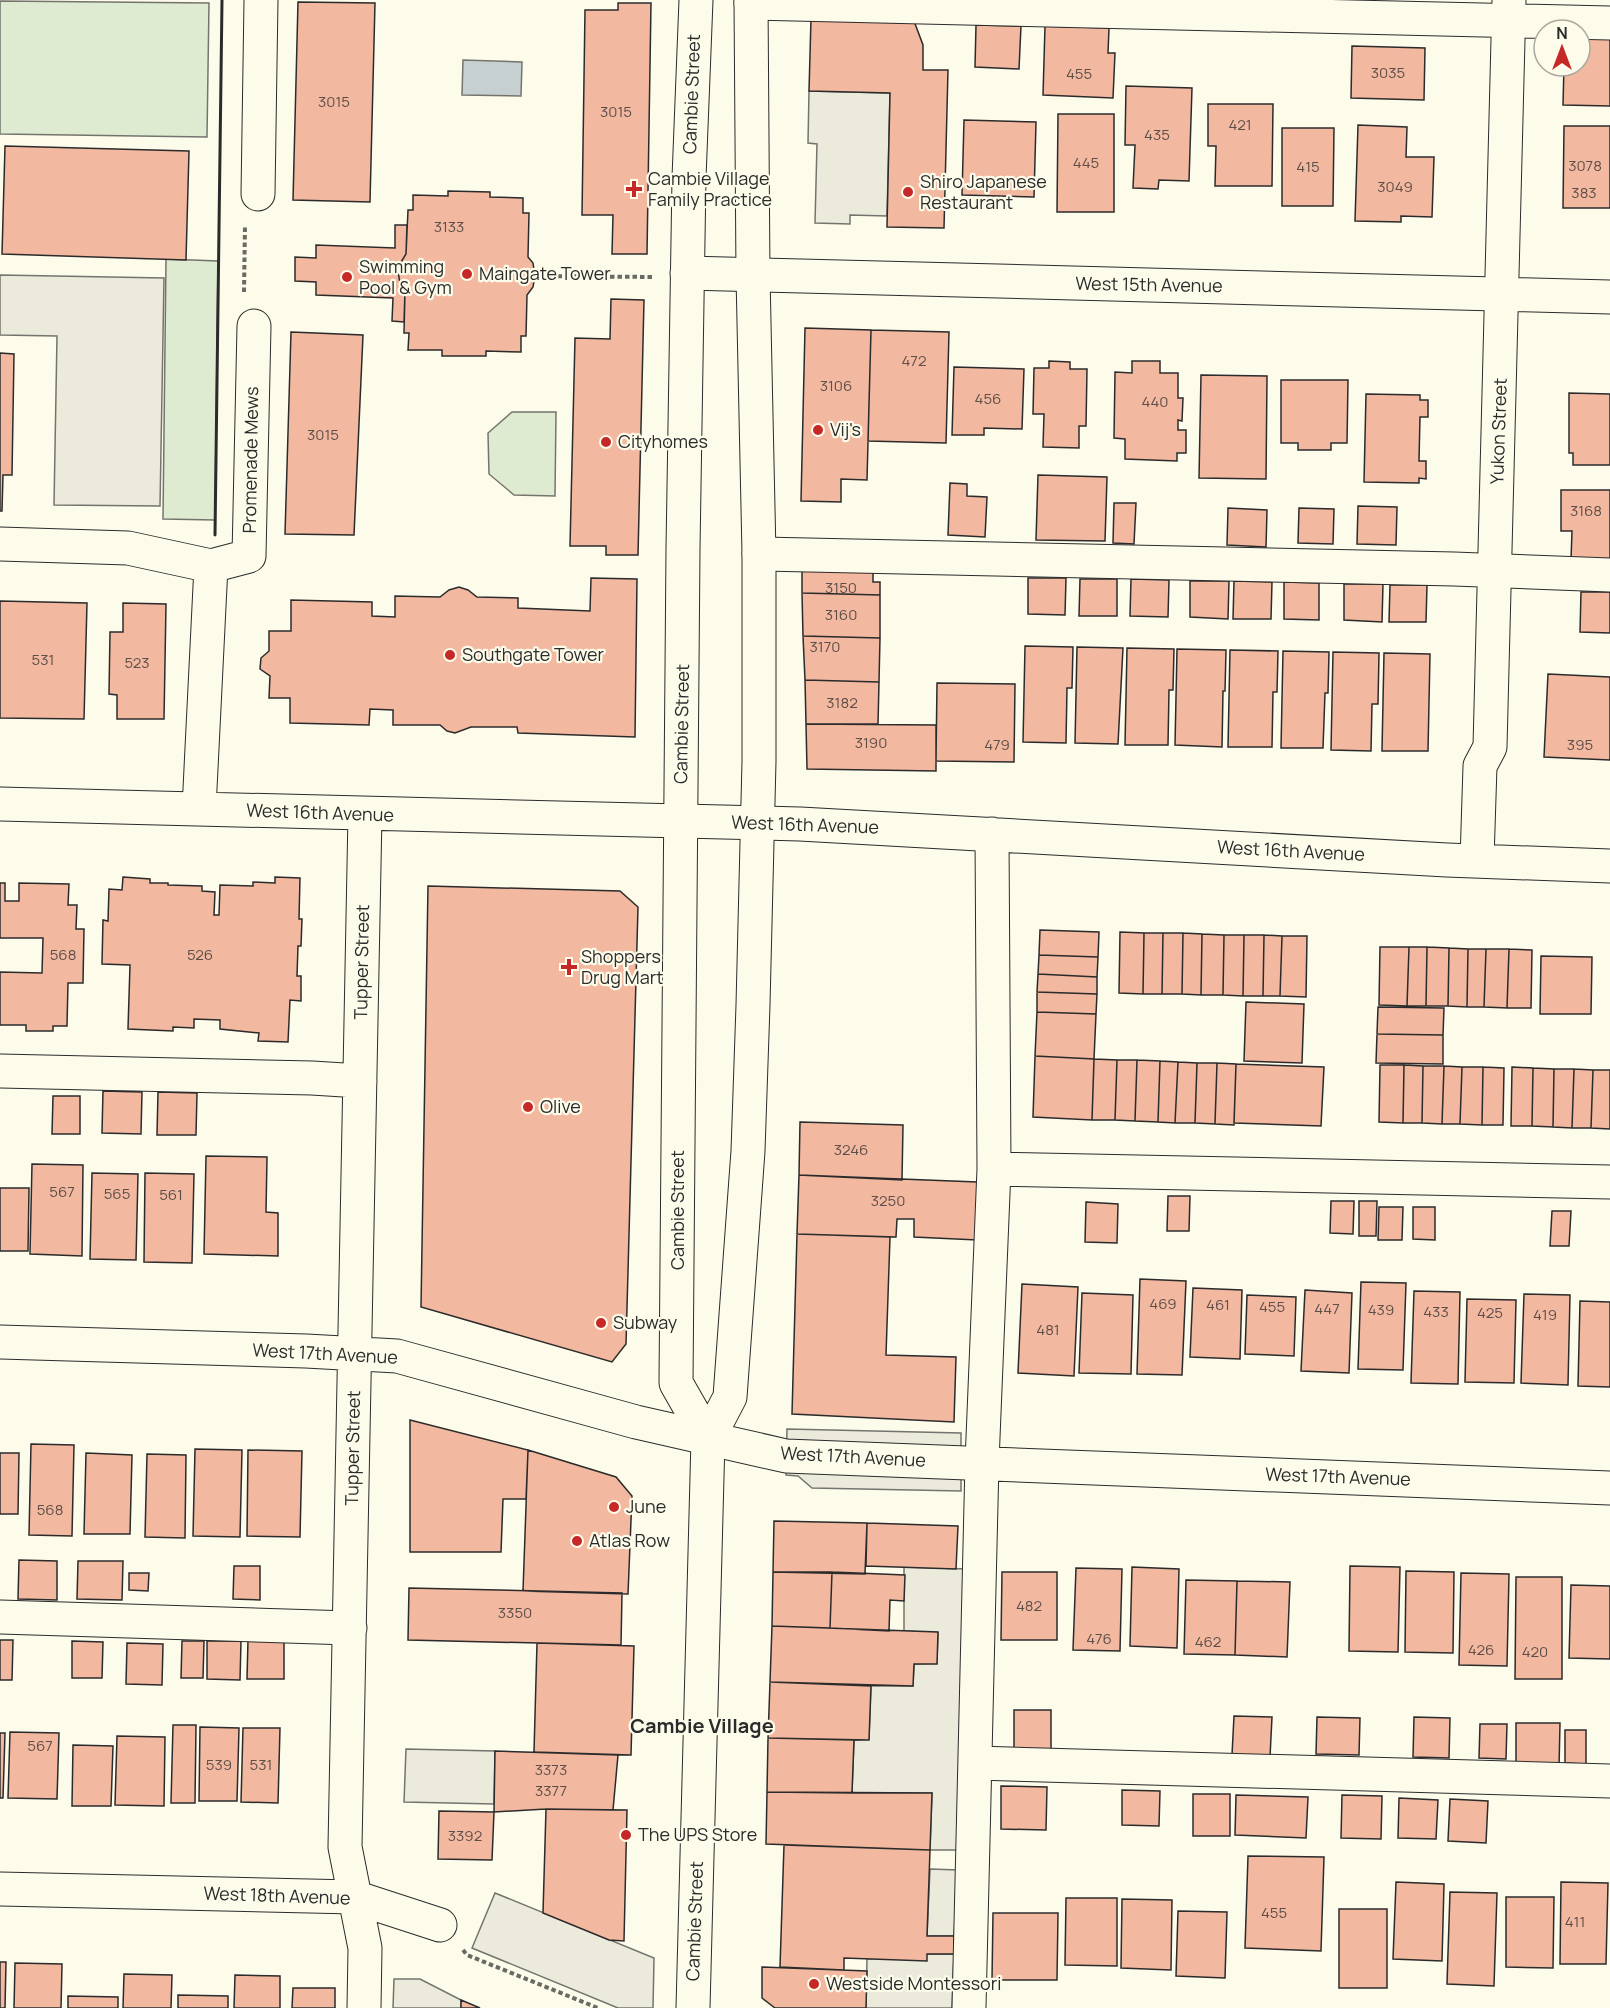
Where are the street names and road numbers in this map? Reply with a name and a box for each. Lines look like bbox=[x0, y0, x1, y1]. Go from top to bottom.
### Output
street label: Cambie Street bbox=[677, 34, 705, 154]
street label: West 15th Avenue bbox=[1075, 271, 1223, 297]
street label: Yukon Street bbox=[1484, 377, 1512, 485]
street label: Promenade Mews bbox=[237, 386, 263, 534]
street label: Cambie Street bbox=[668, 664, 694, 784]
street label: West 16th Avenue bbox=[246, 797, 394, 827]
street label: West 16th Avenue bbox=[731, 809, 879, 839]
street label: West 16th Avenue bbox=[1217, 834, 1366, 866]
street label: Tupper Street bbox=[348, 904, 374, 1020]
street label: Cambie Street bbox=[665, 1150, 689, 1270]
street label: West 17th Avenue bbox=[252, 1337, 398, 1369]
street label: Tupper Street bbox=[339, 1390, 365, 1506]
street label: West 17th Avenue bbox=[780, 1440, 926, 1472]
street label: West 17th Avenue bbox=[1265, 1461, 1411, 1491]
street label: Cambie Street bbox=[680, 1861, 708, 1981]
street label: West 18th Avenue bbox=[203, 1880, 351, 1910]

